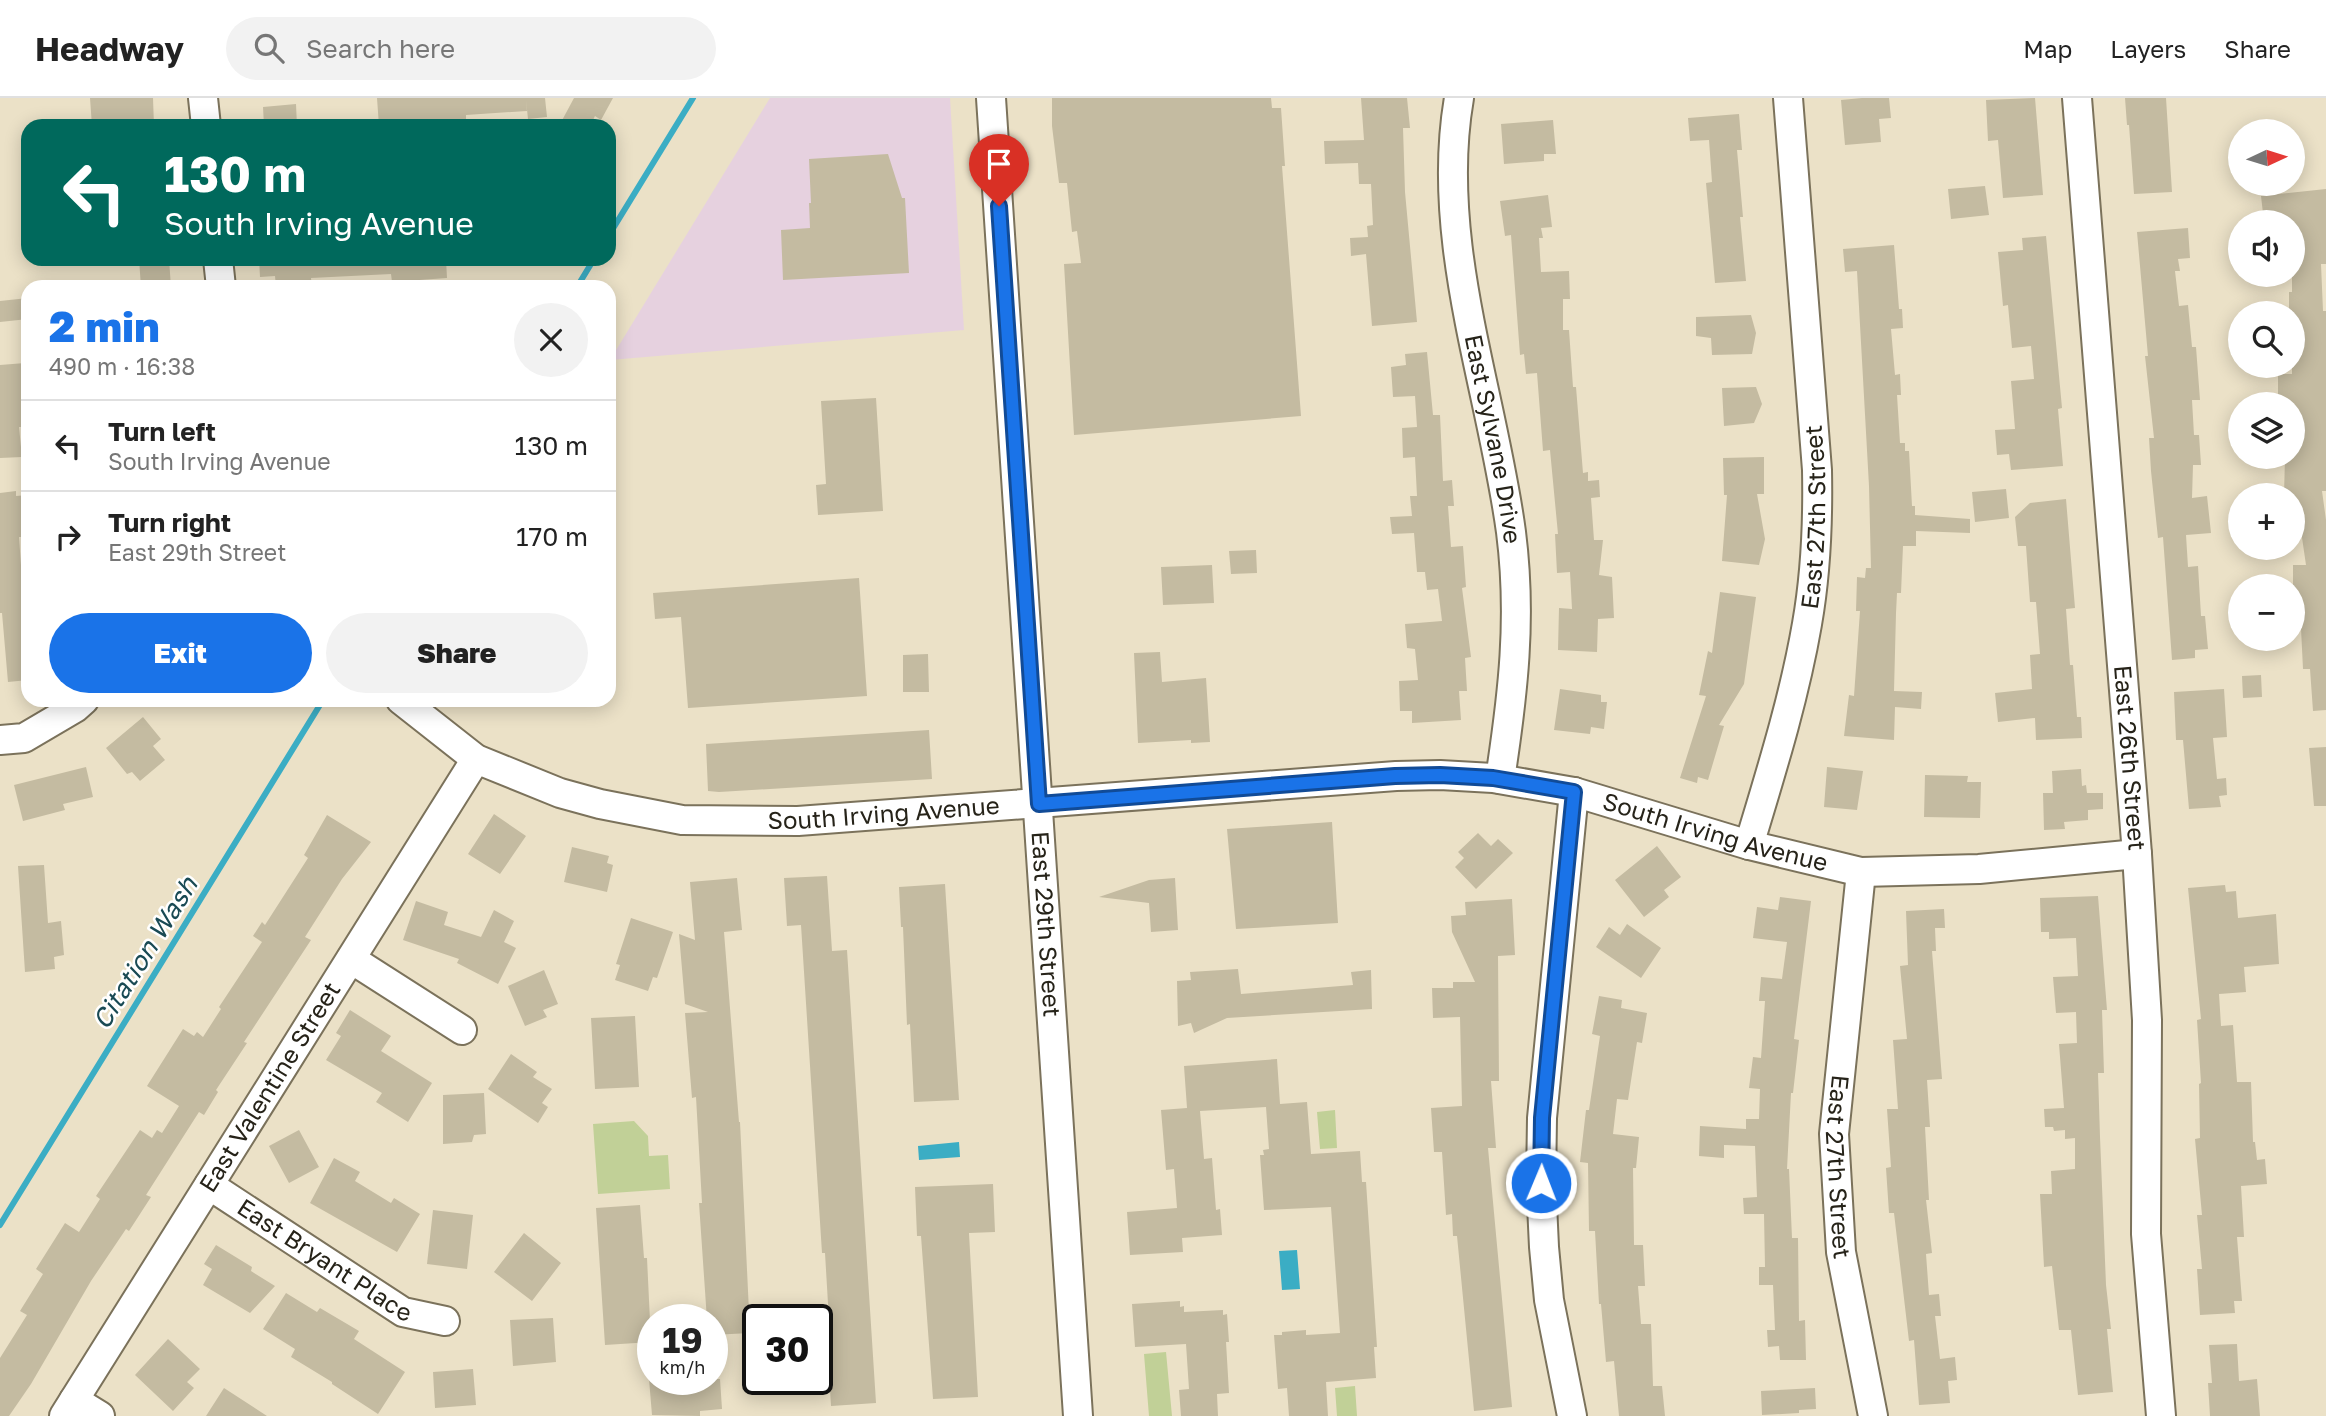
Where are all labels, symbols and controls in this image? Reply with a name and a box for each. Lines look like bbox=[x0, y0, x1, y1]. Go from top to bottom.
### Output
search box bbox=[226, 17, 716, 80]
text: Headway bbox=[35, 29, 184, 68]
icon: search bbox=[250, 29, 288, 67]
text: Search here bbox=[306, 33, 455, 64]
text: Map bbox=[2023, 34, 2072, 63]
text: Layers bbox=[2110, 34, 2186, 63]
text: Share bbox=[2224, 34, 2291, 63]
north arrow bbox=[2228, 119, 2305, 196]
map controls bbox=[2228, 119, 2305, 651]
pin bbox=[969, 134, 1029, 206]
text: 130 m bbox=[164, 144, 306, 203]
icon: arrive bbox=[980, 145, 1018, 183]
icon: left bbox=[49, 147, 140, 238]
text: South Irving Avenue bbox=[164, 204, 474, 242]
button: sound bbox=[2228, 210, 2305, 287]
text: 2 min bbox=[49, 301, 160, 351]
button: search bbox=[2228, 301, 2305, 378]
button: close bbox=[514, 303, 588, 377]
street label: East Sylvane Drive bbox=[1459, 332, 1528, 545]
text: 490 m · 16:38 bbox=[49, 352, 195, 380]
button: layers bbox=[2228, 392, 2305, 469]
text: Turn left bbox=[108, 416, 216, 447]
street label: East 27th Street bbox=[1794, 424, 1830, 611]
icon: left bbox=[49, 427, 87, 465]
text: 130 m bbox=[515, 430, 588, 461]
text: South Irving Avenue bbox=[108, 447, 331, 475]
button: + bbox=[2228, 483, 2305, 560]
text: Turn right bbox=[108, 507, 231, 538]
icon: right bbox=[49, 518, 87, 556]
text: 170 m bbox=[516, 521, 588, 552]
text: East 29th Street bbox=[108, 538, 286, 566]
button: − bbox=[2228, 574, 2305, 651]
button: Exit bbox=[49, 613, 312, 693]
button: Share bbox=[326, 613, 588, 693]
street label: East 26th Street bbox=[2109, 664, 2153, 852]
street label: South Irving Avenue bbox=[1600, 786, 1831, 876]
street label: South Irving Avenue bbox=[768, 790, 1001, 834]
street label: East 29th Street bbox=[1026, 830, 1068, 1018]
water label: Citation Wash bbox=[86, 870, 204, 1034]
street label: East Valentine Street bbox=[192, 976, 345, 1197]
street label: East 27th Street bbox=[1821, 1073, 1858, 1261]
position arrow bbox=[1504, 1146, 1578, 1220]
street label: East Bryant Place bbox=[232, 1192, 414, 1326]
speed limit sign: 30 bbox=[742, 1304, 833, 1395]
text: 19 bbox=[662, 1319, 703, 1361]
text: km/h bbox=[660, 1356, 705, 1378]

